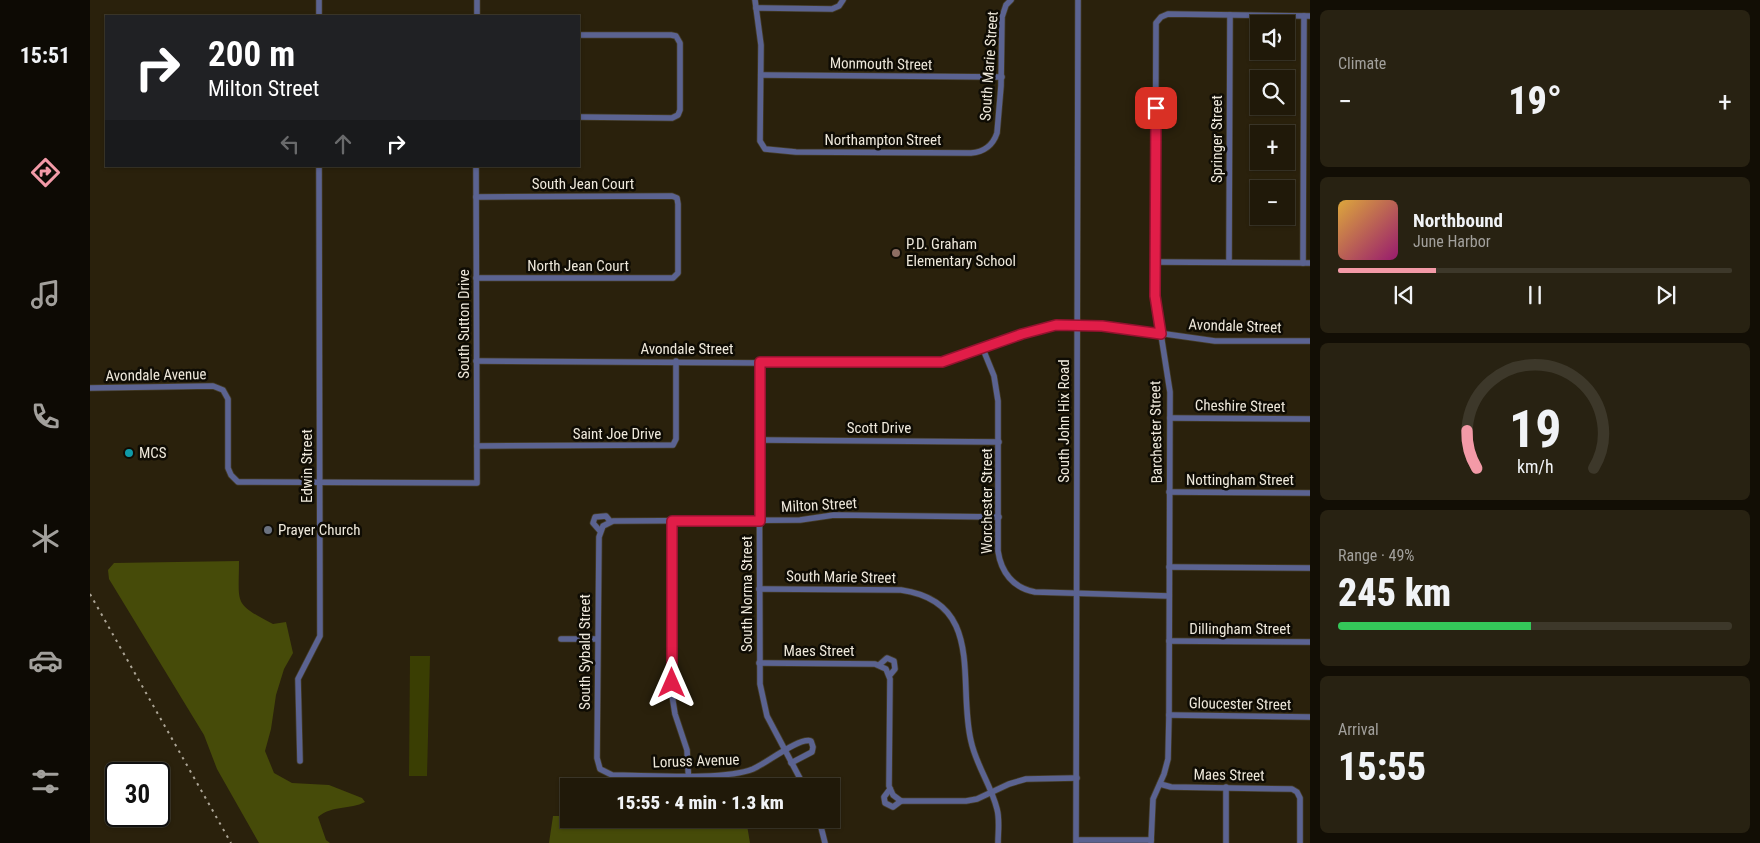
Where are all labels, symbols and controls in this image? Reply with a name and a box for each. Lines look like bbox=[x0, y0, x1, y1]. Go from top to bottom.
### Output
street label: South Marie Street bbox=[976, 11, 1002, 121]
map controls bbox=[1250, 15, 1295, 225]
button: sound bbox=[1250, 15, 1295, 60]
text: 200 m bbox=[208, 34, 295, 75]
icon: right bbox=[125, 35, 190, 100]
text: 15:51 bbox=[20, 43, 70, 68]
street label: Monmouth Street bbox=[830, 54, 932, 74]
text: Climate bbox=[1338, 54, 1386, 73]
button: search bbox=[1250, 70, 1295, 115]
text: Milton Street bbox=[208, 76, 319, 101]
text: 19° bbox=[1508, 79, 1562, 123]
text: − bbox=[1338, 85, 1352, 118]
text: + bbox=[1718, 85, 1732, 118]
pin bbox=[1135, 87, 1177, 129]
icon: arrive bbox=[1142, 94, 1170, 122]
street label: Springer Street bbox=[1208, 95, 1226, 183]
button: + bbox=[1250, 125, 1295, 170]
icon: left bbox=[276, 130, 304, 158]
icon: ahead bbox=[329, 130, 357, 158]
icon: right bbox=[382, 130, 410, 158]
street label: Northampton Street bbox=[825, 131, 942, 149]
icon: directions bbox=[28, 155, 63, 190]
street label: South Jean Court bbox=[532, 175, 634, 193]
button: − bbox=[1250, 180, 1295, 225]
text: Northbound bbox=[1413, 209, 1503, 232]
text: June Harbor bbox=[1413, 232, 1491, 251]
place label: P.D. Graham Elementary School bbox=[906, 235, 1016, 270]
marker: P.D. Graham Elementary School bbox=[890, 247, 902, 259]
street label: North Jean Court bbox=[527, 257, 629, 275]
street label: South Sutton Drive bbox=[455, 269, 473, 379]
icon: music bbox=[28, 277, 63, 312]
icon: previous bbox=[1390, 281, 1418, 309]
icon: pause bbox=[1521, 281, 1549, 309]
icon: next bbox=[1652, 281, 1680, 309]
street label: Avondale Street bbox=[1188, 315, 1282, 337]
street label: Avondale Street bbox=[640, 340, 734, 358]
street label: South John Hix Road bbox=[1055, 359, 1073, 483]
street label: Avondale Avenue bbox=[105, 365, 207, 385]
street label: Barchester Street bbox=[1146, 381, 1166, 483]
street label: Cheshire Street bbox=[1195, 396, 1285, 416]
icon: phone bbox=[28, 399, 63, 434]
text: 19 bbox=[1509, 399, 1561, 460]
street label: Scott Drive bbox=[847, 419, 911, 437]
street label: Saint Joe Drive bbox=[573, 425, 661, 443]
street label: Edwin Street bbox=[298, 429, 316, 503]
place label: MCS bbox=[139, 444, 167, 462]
marker: MCS bbox=[123, 447, 135, 459]
street label: Worchester Street bbox=[978, 448, 996, 554]
text: km/h bbox=[1517, 456, 1553, 477]
street label: Nottingham Street bbox=[1186, 471, 1294, 489]
street label: Milton Street bbox=[781, 494, 857, 516]
icon: climate bbox=[28, 521, 63, 556]
place label: Prayer Church bbox=[278, 521, 360, 539]
marker: Prayer Church bbox=[262, 524, 274, 536]
street label: South Norma Street bbox=[738, 536, 756, 652]
text: Range · 49% bbox=[1338, 546, 1414, 565]
street label: South Marie Street bbox=[786, 567, 896, 587]
text: 245 km bbox=[1338, 571, 1451, 615]
street label: South Sybald Street bbox=[576, 594, 594, 710]
street label: Dillingham Street bbox=[1189, 620, 1291, 638]
street label: Maes Street bbox=[784, 642, 854, 660]
icon: car bbox=[28, 643, 63, 678]
position arrow bbox=[645, 656, 697, 708]
street label: Gloucester Street bbox=[1189, 694, 1291, 714]
text: Arrival bbox=[1338, 720, 1379, 739]
text: 15:55 bbox=[1338, 745, 1426, 789]
street label: Loruss Avenue bbox=[652, 750, 740, 772]
speed limit sign: 30 bbox=[105, 762, 170, 827]
icon: filters bbox=[28, 764, 63, 799]
street label: Maes Street bbox=[1193, 765, 1265, 785]
text: 15:55 · 4 min · 1.3 km bbox=[616, 791, 784, 814]

